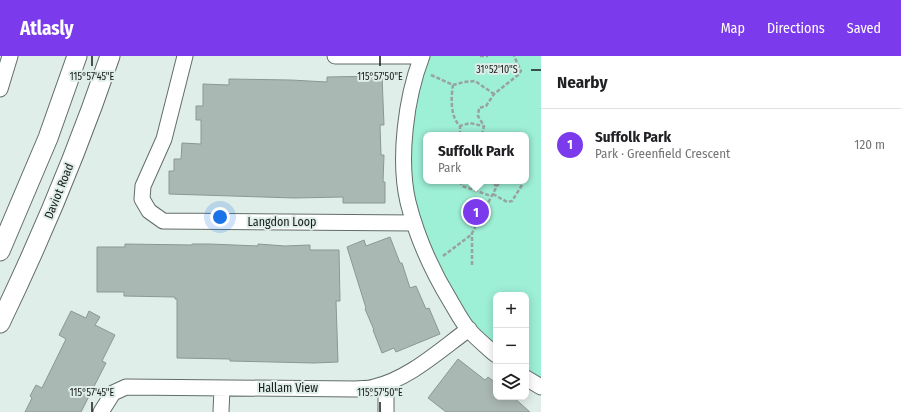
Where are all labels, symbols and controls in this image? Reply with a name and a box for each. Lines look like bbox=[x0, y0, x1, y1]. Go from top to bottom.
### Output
text: Atlasly bbox=[20, 17, 74, 40]
text: Map bbox=[721, 20, 745, 37]
text: Directions bbox=[767, 20, 825, 37]
text: Saved bbox=[847, 20, 881, 37]
text: 31°52'10"S bbox=[476, 64, 518, 76]
text: 115°57'45"E bbox=[70, 71, 115, 83]
text: 115°57'50"E bbox=[357, 71, 403, 83]
text: Nearby bbox=[557, 72, 608, 93]
text: Suffolk Park bbox=[595, 128, 671, 146]
popup bbox=[423, 132, 529, 184]
text: 1 bbox=[567, 137, 573, 152]
text: 120 m bbox=[854, 137, 885, 152]
text: Suffolk Park bbox=[438, 142, 514, 160]
text: Park · Greenfield Crescent bbox=[595, 146, 730, 161]
text: Park bbox=[438, 160, 461, 175]
street label: Daviot Road bbox=[41, 161, 77, 221]
pin: 1 bbox=[463, 197, 489, 227]
your location bbox=[210, 207, 230, 227]
street label: Langdon Loop bbox=[248, 215, 316, 229]
map controls bbox=[493, 292, 529, 400]
button: + bbox=[493, 292, 529, 328]
button: − bbox=[493, 328, 529, 364]
button: layers bbox=[493, 364, 529, 400]
street label: Hallam View bbox=[258, 381, 318, 395]
text: 115°57'45"E bbox=[70, 387, 115, 399]
text: 115°57'50"E bbox=[357, 387, 403, 399]

